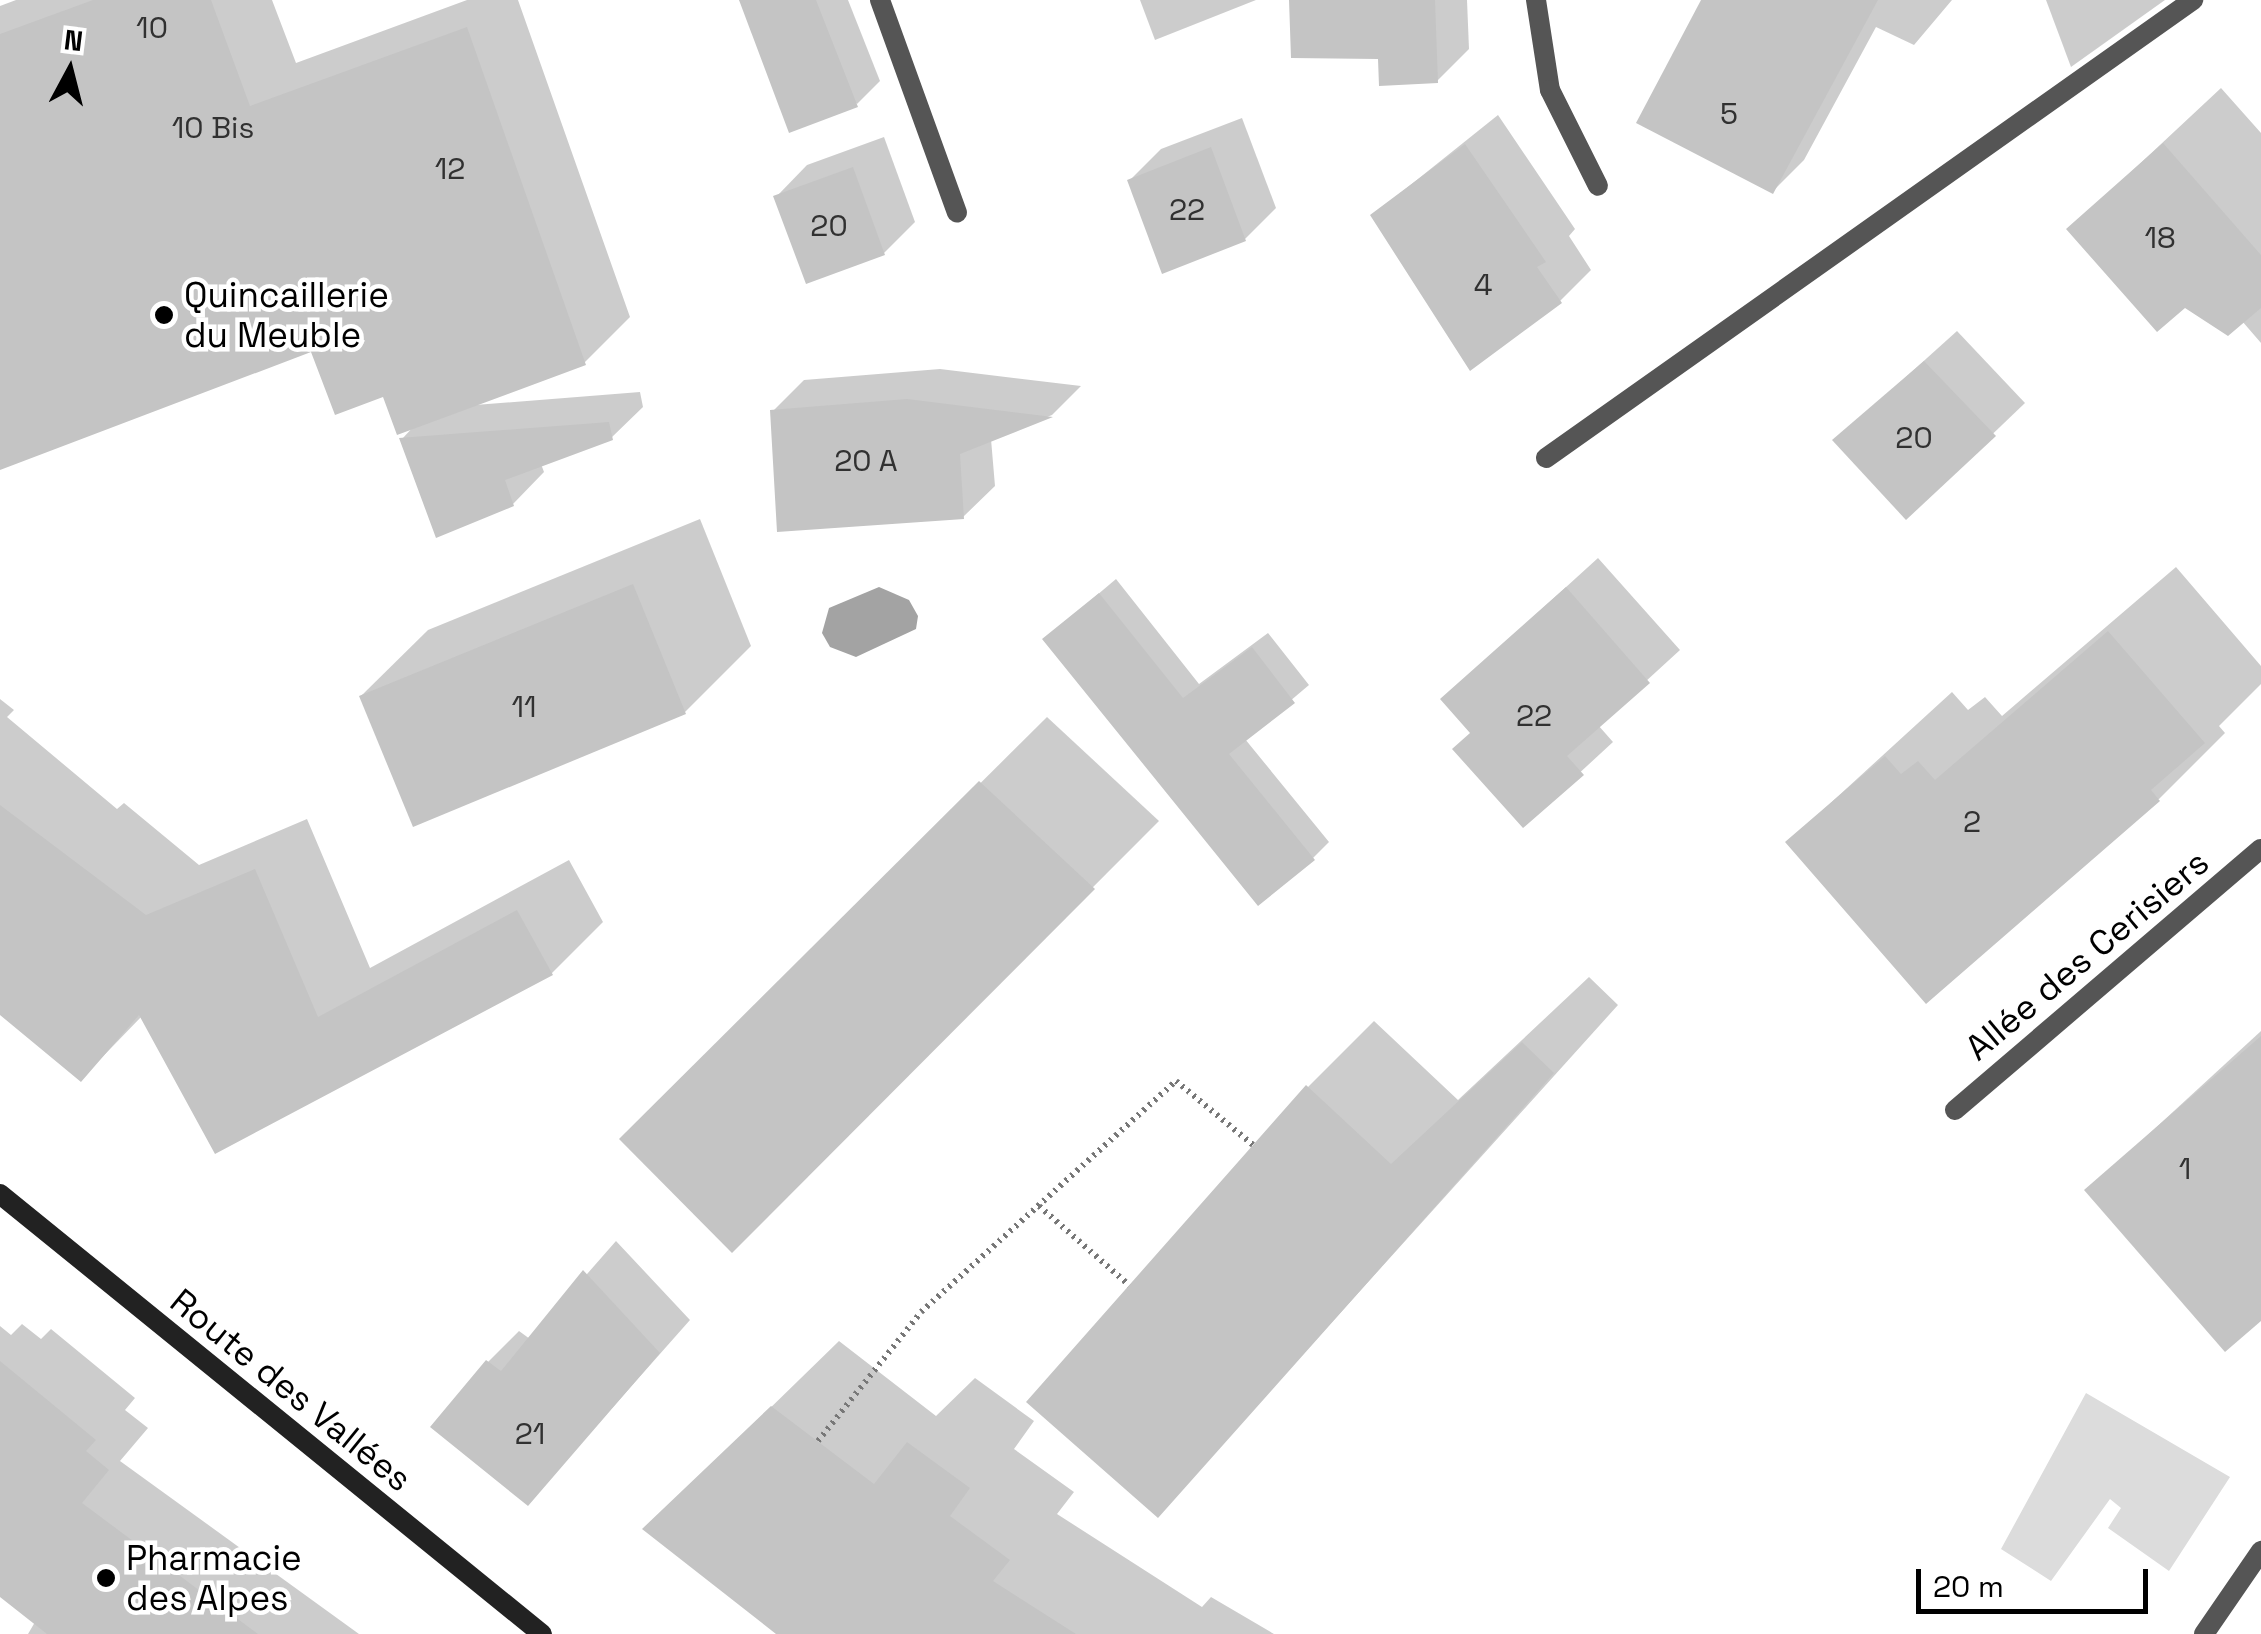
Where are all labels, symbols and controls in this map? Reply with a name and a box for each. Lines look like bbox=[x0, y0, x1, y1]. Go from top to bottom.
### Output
house number: 10 bbox=[136, 10, 168, 46]
north arrow bbox=[20, 20, 120, 120]
text: N bbox=[62, 21, 85, 59]
house number: 5 bbox=[1720, 96, 1738, 132]
house number: 10 Bis bbox=[172, 110, 254, 146]
house number: 12 bbox=[435, 151, 465, 187]
house number: 22 bbox=[1169, 192, 1205, 228]
house number: 20 bbox=[810, 208, 848, 244]
house number: 18 bbox=[2144, 220, 2176, 256]
house number: 4 bbox=[1474, 267, 1492, 303]
place label: Quincaillerie du Meuble bbox=[184, 274, 389, 356]
marker: Quincaillerie du Meuble bbox=[153, 304, 175, 326]
house number: 20 bbox=[1895, 420, 1933, 456]
house number: 20 A bbox=[834, 443, 898, 479]
house number: 11 bbox=[511, 689, 537, 725]
house number: 22 bbox=[1516, 698, 1552, 734]
house number: 2 bbox=[1963, 804, 1981, 840]
street label: Allée des Cerisiers bbox=[1957, 841, 2217, 1069]
house number: 1 bbox=[2179, 1151, 2191, 1187]
street label: Route des Vallées bbox=[162, 1280, 420, 1500]
house number: 21 bbox=[515, 1416, 545, 1452]
place label: Pharmacie des Alpes bbox=[126, 1537, 302, 1619]
scale bar bbox=[1921, 1549, 2154, 1611]
marker: Pharmacie des Alpes bbox=[95, 1567, 117, 1589]
text: 20 m bbox=[1933, 1567, 2004, 1606]

